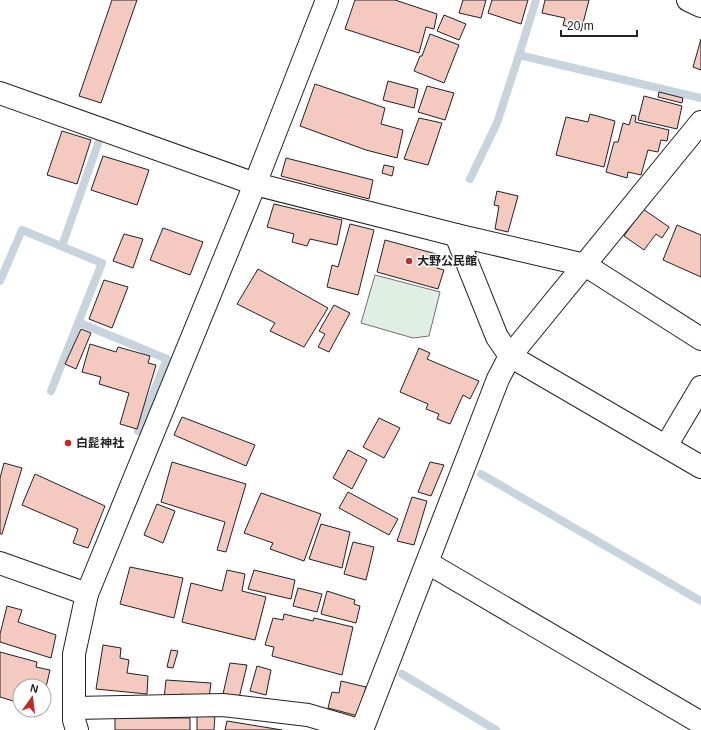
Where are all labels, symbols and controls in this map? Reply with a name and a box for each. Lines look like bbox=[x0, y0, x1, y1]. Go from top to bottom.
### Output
scale bar bbox=[561, 12, 637, 38]
text: 20 m bbox=[567, 19, 594, 33]
place label: 大野公民館 bbox=[417, 254, 477, 268]
marker: 大野公民館 bbox=[404, 256, 414, 266]
place label: 白髭神社 bbox=[76, 436, 124, 450]
marker: 白髭神社 bbox=[63, 438, 73, 448]
north arrow bbox=[12, 678, 52, 718]
text: N bbox=[29, 682, 40, 695]

